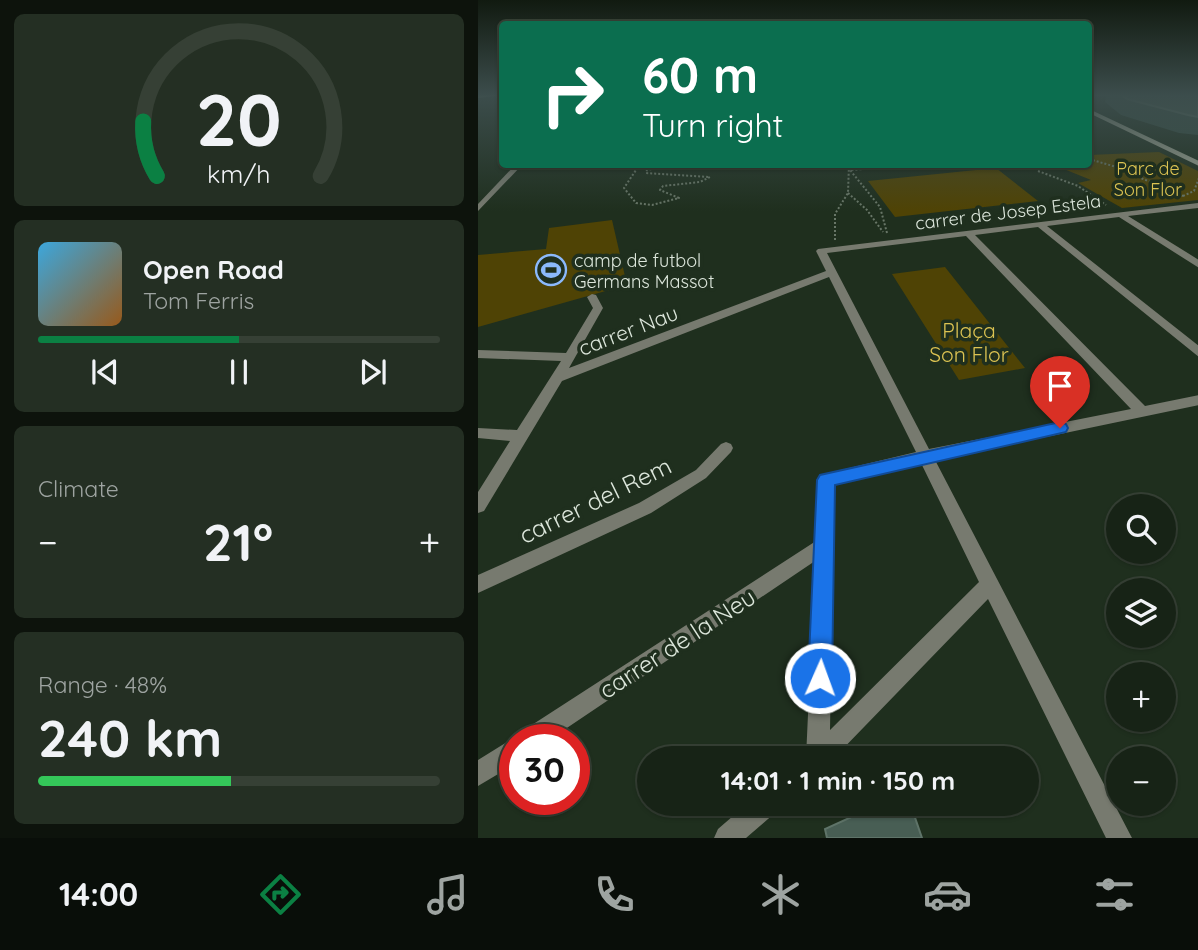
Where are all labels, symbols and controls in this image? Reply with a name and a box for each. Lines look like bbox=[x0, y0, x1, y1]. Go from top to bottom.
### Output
text: 60 m bbox=[642, 44, 758, 105]
icon: right bbox=[527, 49, 618, 140]
text: 20 bbox=[196, 73, 282, 164]
text: Turn right bbox=[642, 105, 783, 145]
park label: Parc de Son Flor bbox=[1114, 157, 1182, 201]
text: km/h bbox=[207, 158, 271, 189]
street label: carrer de Josep Estela bbox=[914, 189, 1102, 235]
place label: camp de futbol Germans Massot bbox=[574, 249, 714, 293]
text: Open Road bbox=[143, 253, 284, 286]
sports icon: camp de futbol Germans Massot bbox=[534, 253, 568, 287]
text: Tom Ferris bbox=[143, 286, 254, 315]
street label: carrer Nau bbox=[574, 299, 682, 361]
park label: Plaça Son Flor bbox=[929, 317, 1009, 367]
icon: previous bbox=[86, 353, 124, 391]
icon: pause bbox=[220, 353, 258, 391]
icon: next bbox=[354, 353, 392, 391]
pin bbox=[1030, 356, 1090, 428]
icon: arrive bbox=[1041, 367, 1079, 405]
street label: carrer del Rem bbox=[514, 450, 676, 550]
text: Climate bbox=[38, 474, 119, 503]
map controls bbox=[1106, 494, 1176, 816]
button: search bbox=[1106, 494, 1176, 564]
text: 21° bbox=[203, 509, 273, 574]
text: − bbox=[38, 518, 58, 566]
text: + bbox=[419, 518, 440, 566]
button: layers bbox=[1106, 578, 1176, 648]
street label: carrer de la Neu bbox=[593, 581, 761, 705]
position arrow bbox=[783, 641, 857, 715]
button: + bbox=[1106, 662, 1176, 732]
text: Range · 48% bbox=[38, 670, 167, 699]
text: 240 km bbox=[38, 705, 222, 770]
speed limit sign: 30 bbox=[499, 724, 590, 815]
button: − bbox=[1106, 746, 1176, 816]
text: 14:01 · 1 min · 150 m bbox=[721, 764, 955, 797]
icon: directions bbox=[256, 870, 305, 919]
icon: music bbox=[423, 870, 472, 919]
icon: phone bbox=[590, 870, 639, 919]
icon: climate bbox=[756, 870, 805, 919]
icon: car bbox=[923, 870, 972, 919]
icon: filters bbox=[1090, 870, 1139, 919]
text: 14:00 bbox=[59, 874, 138, 914]

